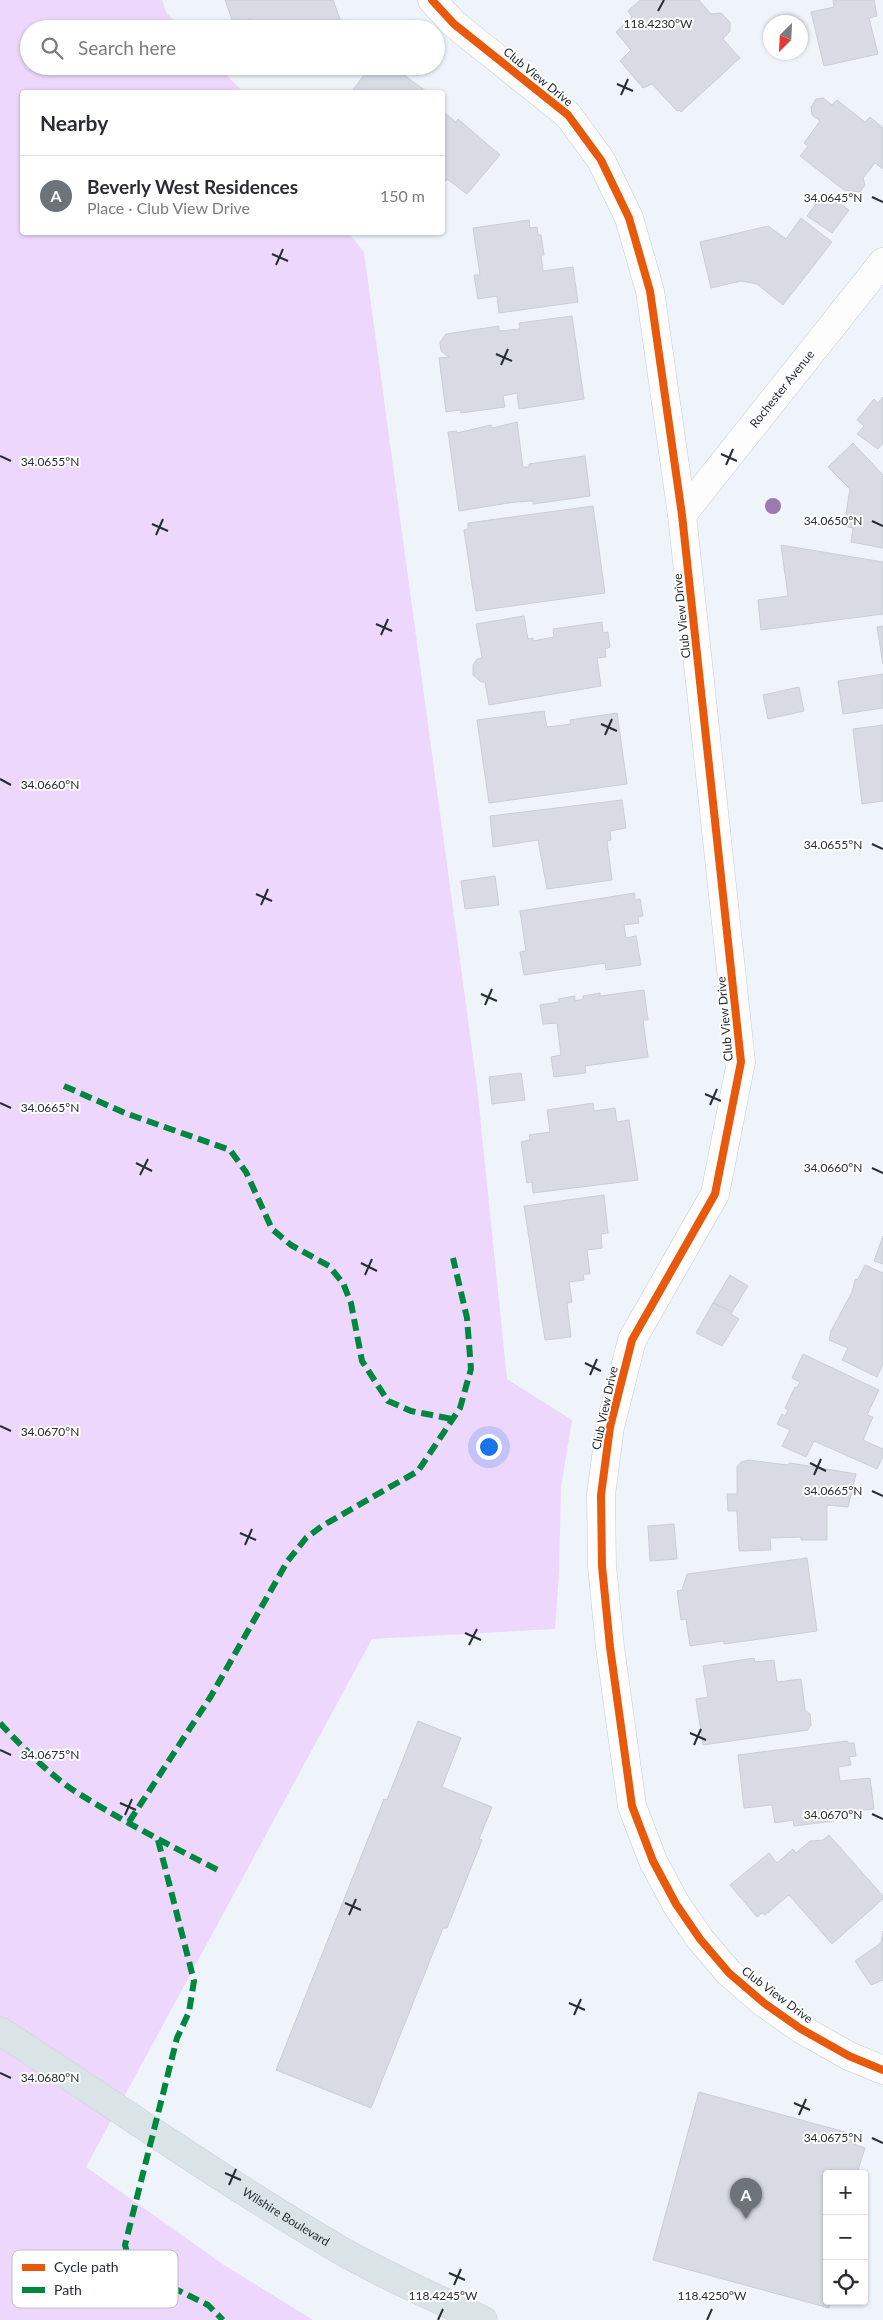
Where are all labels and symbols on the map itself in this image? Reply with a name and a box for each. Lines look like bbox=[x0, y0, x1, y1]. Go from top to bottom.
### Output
north arrow bbox=[763, 15, 808, 60]
text: 118.4230°W bbox=[624, 16, 693, 31]
street label: Club View Drive bbox=[501, 44, 576, 109]
text: 34.0645°N bbox=[804, 190, 862, 205]
street label: Rochester Avenue bbox=[746, 347, 817, 431]
text: 34.0655°N bbox=[21, 454, 79, 469]
text: 34.0650°N bbox=[804, 513, 862, 528]
street label: Club View Drive bbox=[670, 573, 693, 659]
text: 34.0660°N bbox=[21, 777, 79, 792]
text: 34.0655°N bbox=[804, 837, 862, 852]
street label: Club View Drive bbox=[713, 976, 736, 1062]
text: 34.0665°N bbox=[21, 1100, 79, 1115]
text: 34.0660°N bbox=[804, 1160, 862, 1175]
street label: Club View Drive bbox=[588, 1365, 621, 1451]
text: 34.0670°N bbox=[21, 1424, 79, 1439]
your location bbox=[476, 1434, 502, 1460]
text: 34.0665°N bbox=[804, 1483, 862, 1498]
text: 34.0675°N bbox=[21, 1747, 79, 1762]
text: 34.0670°N bbox=[804, 1807, 862, 1822]
street label: Club View Drive bbox=[739, 1963, 816, 2026]
text: 34.0680°N bbox=[21, 2070, 79, 2085]
text: 34.0675°N bbox=[804, 2130, 862, 2145]
pin: A bbox=[730, 2178, 762, 2219]
street label: Wilshire Boulevard bbox=[240, 2184, 332, 2249]
legend bbox=[12, 2250, 178, 2308]
text: Cycle path bbox=[54, 2258, 119, 2275]
text: Path bbox=[54, 2281, 82, 2298]
text: 118.4245°W bbox=[409, 2288, 478, 2303]
text: 118.4250°W bbox=[678, 2288, 747, 2303]

